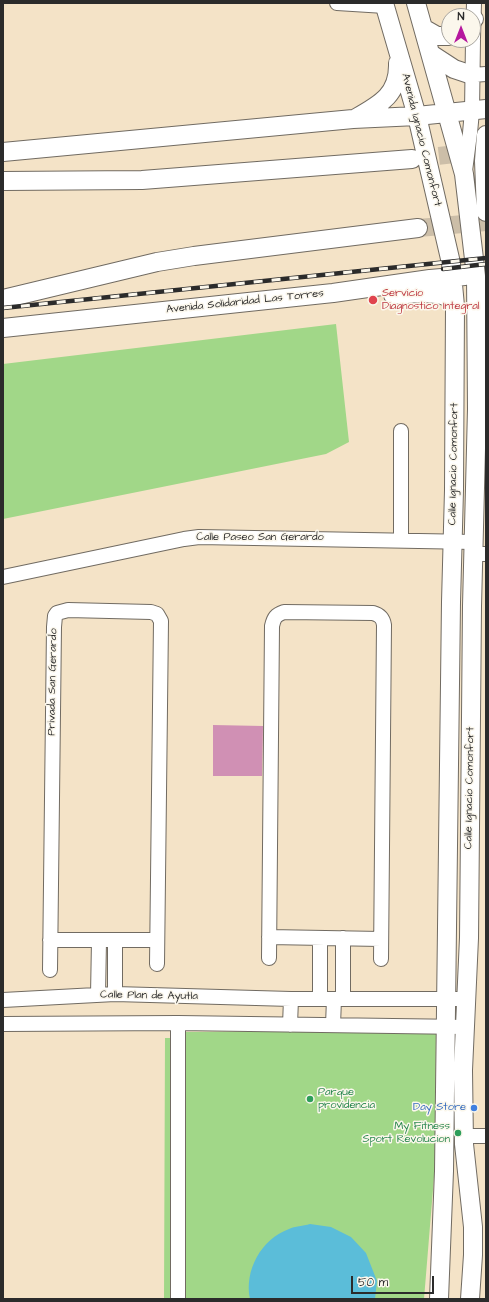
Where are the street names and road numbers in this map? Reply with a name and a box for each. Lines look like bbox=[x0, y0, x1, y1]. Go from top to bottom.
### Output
street label: Avenida Ignacio Comonfort bbox=[398, 72, 444, 208]
street label: Avenida Solidaridad Las Torres bbox=[166, 287, 324, 317]
street label: Calle Ignacio Comonfort bbox=[446, 403, 462, 525]
street label: Calle Paseo San Gerardo bbox=[196, 531, 324, 545]
street label: Privada San Gerardo bbox=[45, 628, 61, 736]
street label: Calle Ignacio Comonfort bbox=[462, 727, 478, 849]
street label: Calle Plan de Ayutla bbox=[100, 989, 198, 1003]

